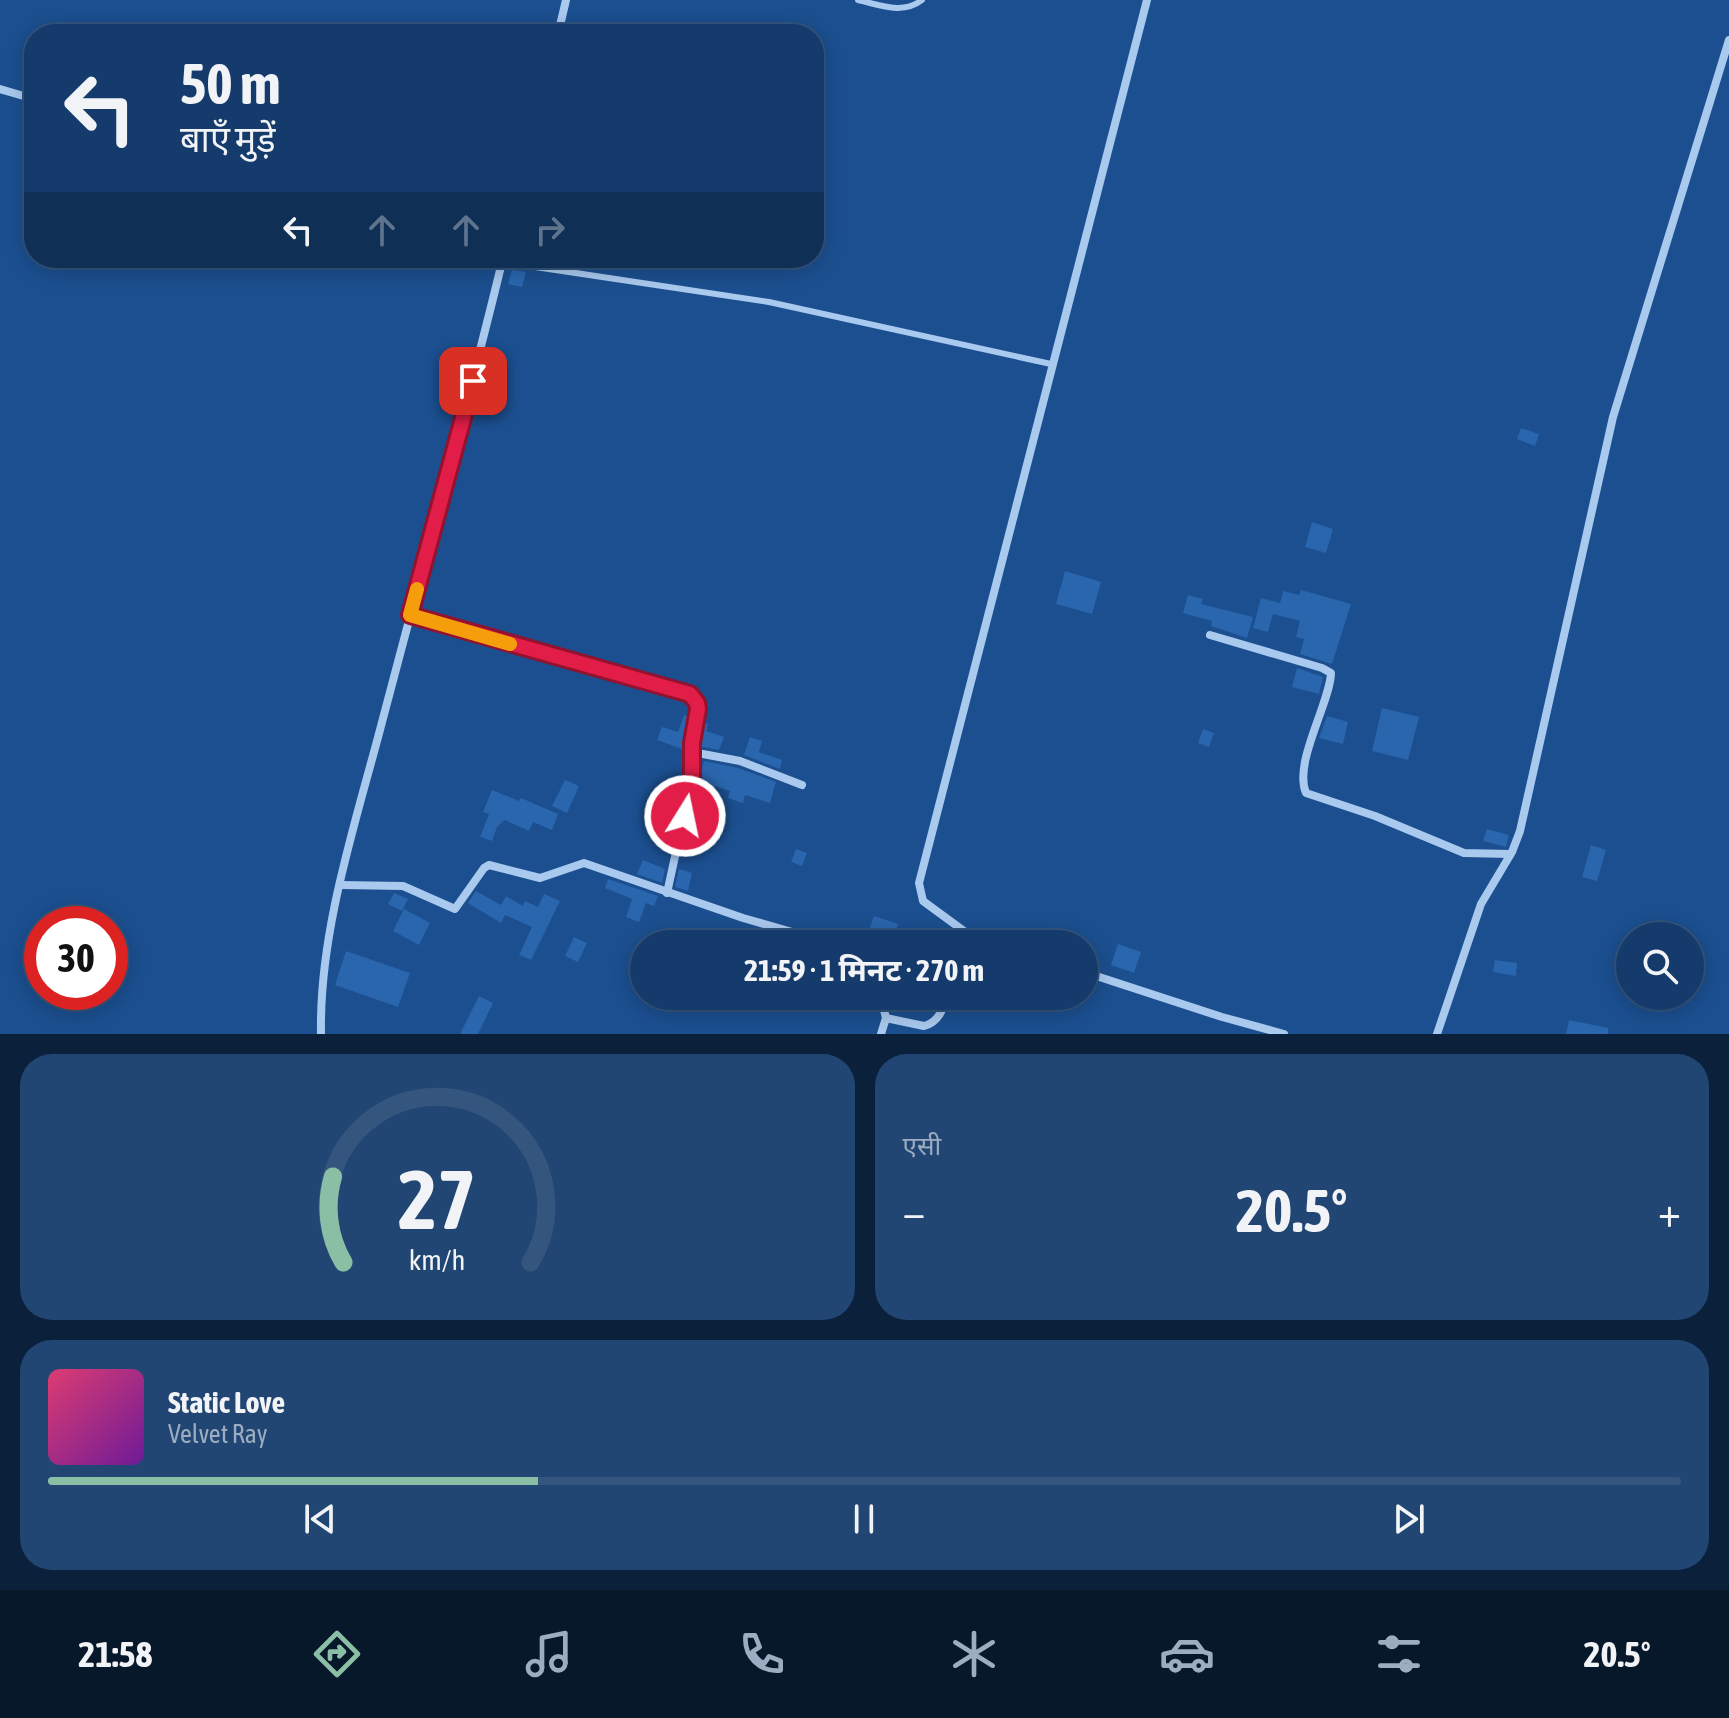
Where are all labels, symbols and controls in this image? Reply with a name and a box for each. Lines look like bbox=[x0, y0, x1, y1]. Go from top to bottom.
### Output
text: 50 m bbox=[180, 52, 281, 116]
icon: left bbox=[48, 56, 152, 160]
text: बाएँ मुड़ें bbox=[180, 118, 276, 160]
icon: left bbox=[276, 208, 320, 252]
icon: ahead bbox=[360, 208, 404, 252]
icon: ahead bbox=[444, 208, 488, 252]
icon: right bbox=[528, 208, 572, 252]
pin bbox=[439, 347, 507, 415]
icon: arrive bbox=[451, 359, 495, 403]
position arrow bbox=[643, 774, 727, 858]
speed limit sign: 30 bbox=[24, 906, 128, 1010]
map controls bbox=[1616, 922, 1704, 1010]
button: search bbox=[1616, 922, 1704, 1010]
text: 21:59 · 1 मिनट · 270 m bbox=[744, 953, 984, 987]
text: एसी bbox=[903, 1131, 941, 1161]
text: 27 bbox=[398, 1151, 476, 1247]
text: 20.5° bbox=[1236, 1176, 1348, 1245]
text: − bbox=[903, 1186, 925, 1236]
text: + bbox=[1658, 1186, 1681, 1236]
text: km/h bbox=[409, 1243, 466, 1276]
text: Static Love bbox=[168, 1385, 285, 1419]
text: Velvet Ray bbox=[168, 1419, 268, 1449]
icon: previous bbox=[298, 1497, 342, 1541]
icon: pause bbox=[842, 1497, 886, 1541]
icon: next bbox=[1387, 1497, 1431, 1541]
icon: directions bbox=[309, 1626, 365, 1682]
icon: music bbox=[521, 1626, 577, 1682]
icon: phone bbox=[734, 1626, 790, 1682]
icon: climate bbox=[946, 1626, 1002, 1682]
icon: car bbox=[1159, 1626, 1215, 1682]
icon: filters bbox=[1371, 1626, 1427, 1682]
text: 21:58 bbox=[78, 1633, 152, 1675]
text: 20.5° bbox=[1584, 1633, 1651, 1675]

